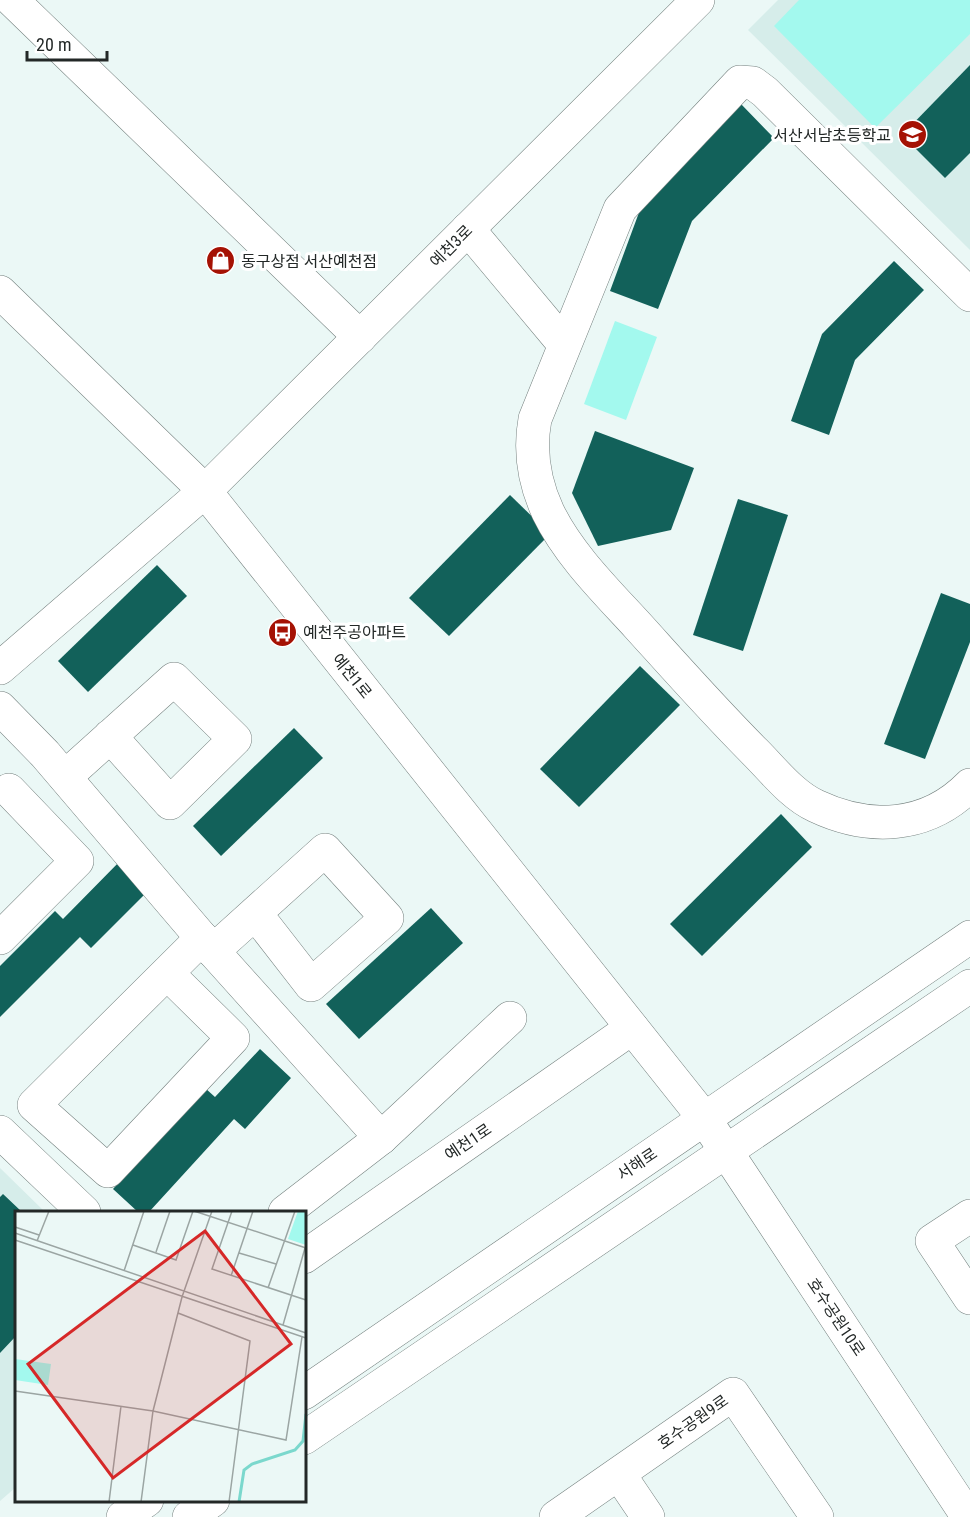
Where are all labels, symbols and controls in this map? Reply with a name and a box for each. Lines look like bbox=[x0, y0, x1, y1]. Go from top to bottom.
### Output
scale bar bbox=[27, 24, 106, 62]
text: 20 m bbox=[36, 34, 71, 55]
school or university icon: 서산서남초등학교 bbox=[896, 119, 928, 151]
place label: 서산서남초등학교 bbox=[773, 126, 891, 145]
street label: 예천3로 bbox=[426, 221, 476, 271]
shop icon: 동구상점 서산예천점 bbox=[204, 245, 236, 277]
place label: 동구상점 서산예천점 bbox=[241, 252, 377, 271]
bus stop icon: 예천주공아파트 bbox=[266, 616, 298, 648]
place label: 예천주공아파트 bbox=[303, 623, 406, 642]
street label: 예천1로 bbox=[328, 650, 376, 702]
street label: 예천1로 bbox=[441, 1119, 495, 1164]
street label: 서해로 bbox=[613, 1144, 661, 1184]
inset map bbox=[15, 1211, 306, 1502]
street label: 호수공원10로 bbox=[803, 1275, 869, 1360]
street label: 호수공원9로 bbox=[654, 1391, 732, 1453]

